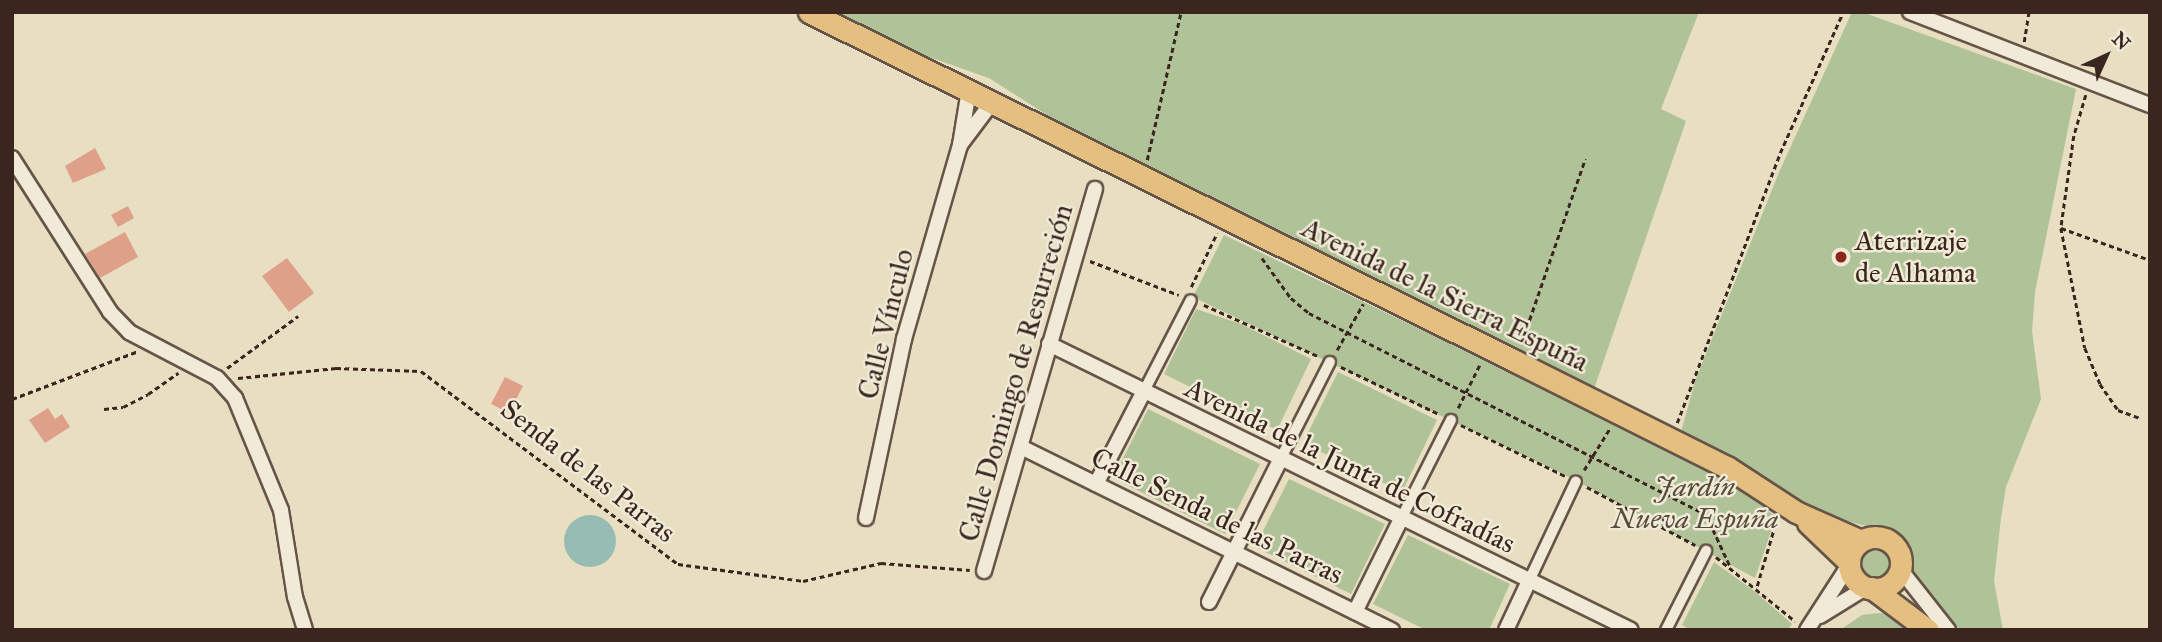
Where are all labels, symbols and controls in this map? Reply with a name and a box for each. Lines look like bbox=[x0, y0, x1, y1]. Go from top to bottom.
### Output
north arrow bbox=[2071, 21, 2141, 91]
text: N bbox=[2107, 27, 2135, 55]
street label: Calle Domingo de Resurreción bbox=[952, 201, 1080, 545]
street label: Avenida de la Sierra Espuña bbox=[1296, 211, 1594, 379]
place label: Aterrizaje de Alhama bbox=[1855, 224, 1976, 290]
street label: Calle Vínculo bbox=[851, 245, 921, 403]
marker: Aterrizaje de Alhama bbox=[1833, 249, 1849, 265]
street label: Avenida de la Junta de Cofradías bbox=[1179, 371, 1521, 561]
street label: Senda de las Parras bbox=[494, 392, 682, 550]
street label: Calle Senda de las Parras bbox=[1085, 440, 1349, 592]
park label: Jardín Nueva Espuña bbox=[1612, 470, 1778, 536]

